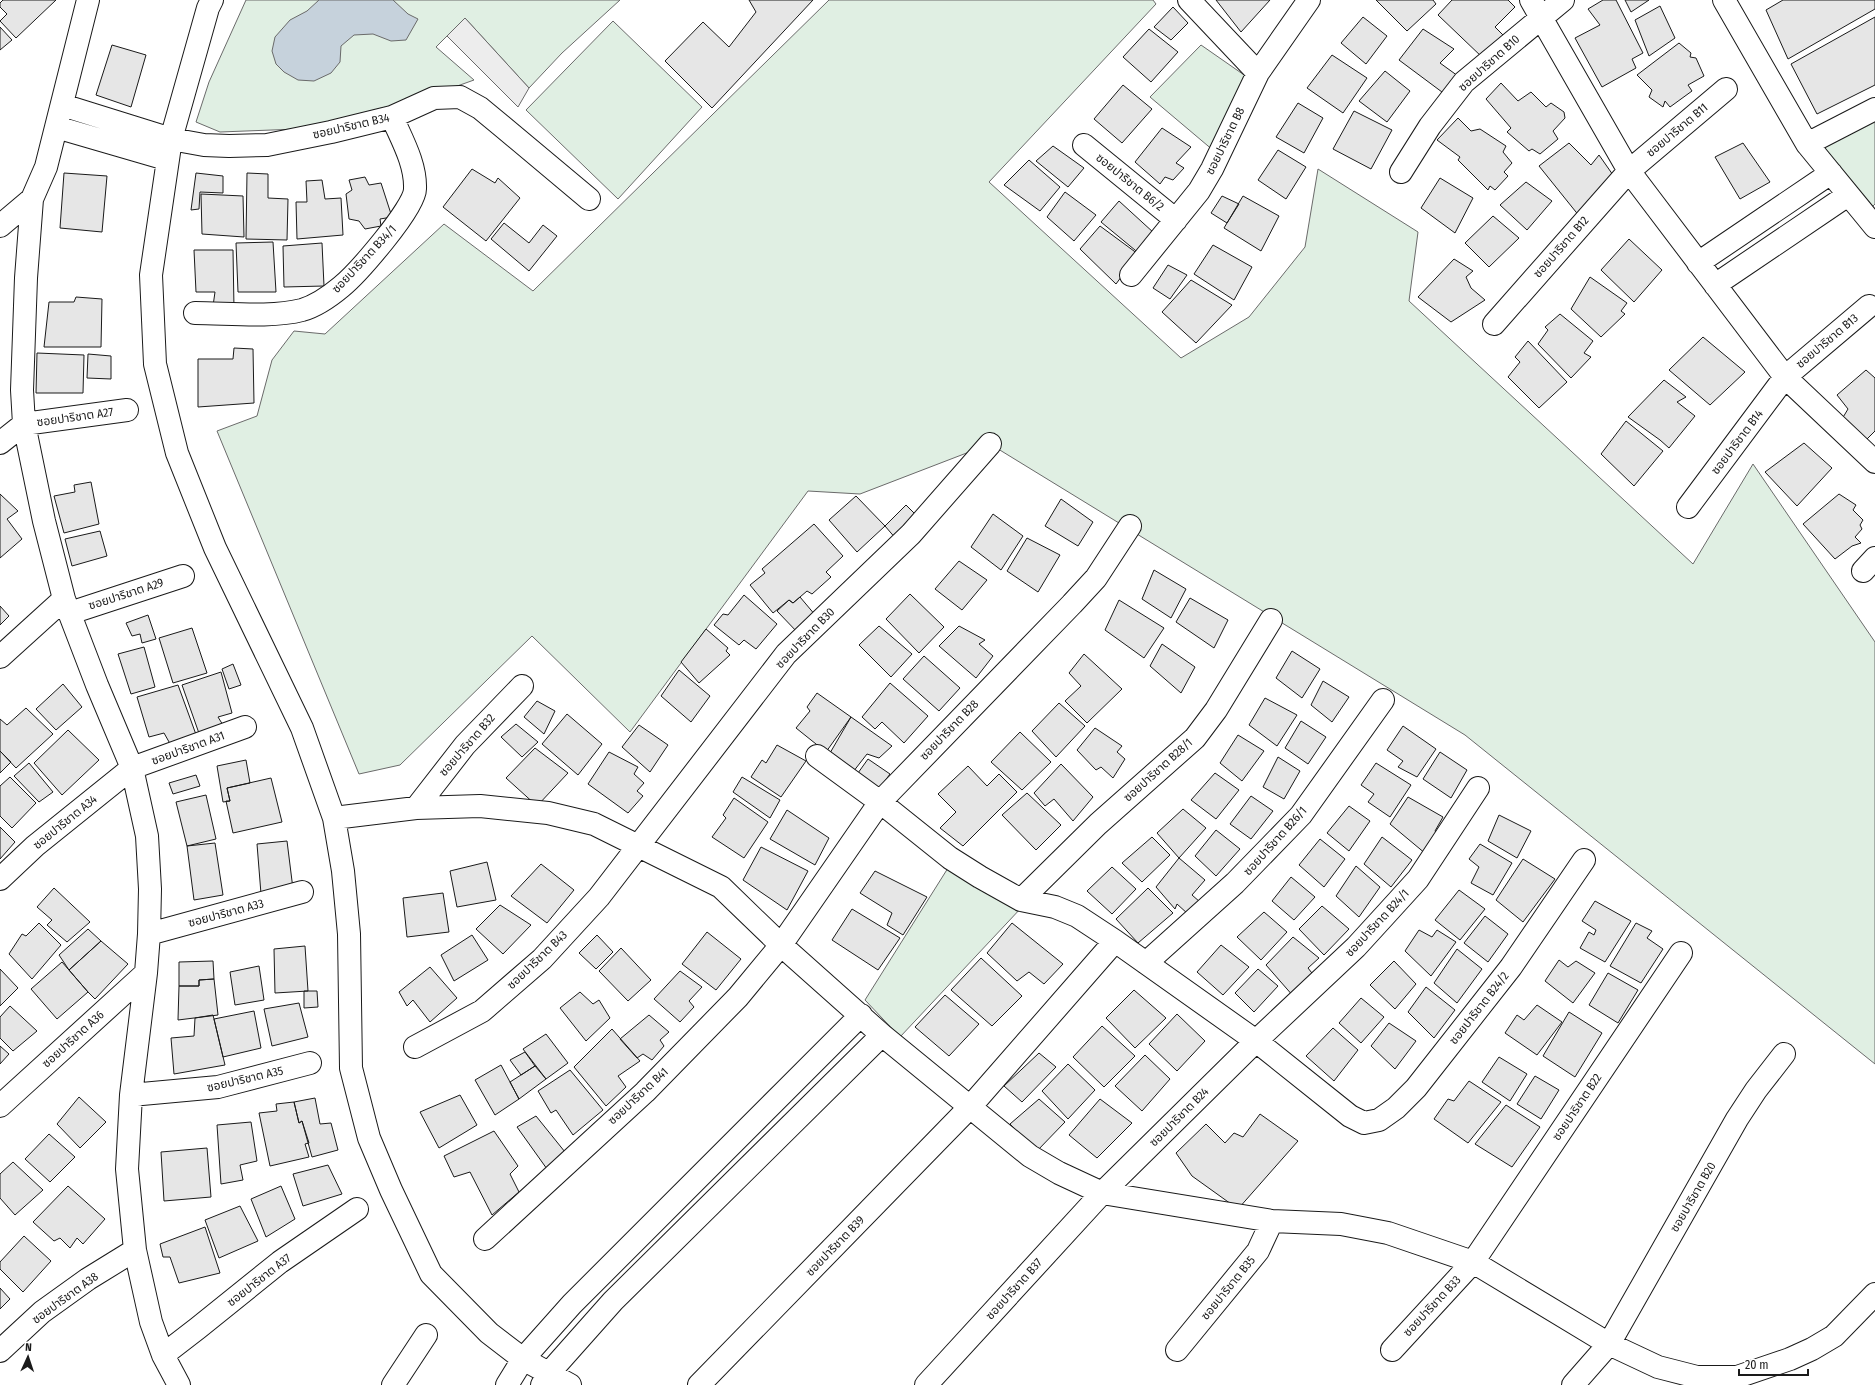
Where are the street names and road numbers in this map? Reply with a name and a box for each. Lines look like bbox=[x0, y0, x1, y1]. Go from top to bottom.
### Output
street label: ซอยปาริชาต B10 bbox=[1455, 32, 1523, 94]
street label: ซอยปาริชาต B11 bbox=[1643, 100, 1711, 160]
street label: ซอยปาริชาต B8 bbox=[1203, 105, 1247, 177]
street label: ซอยปาริชาต B34 bbox=[311, 110, 391, 142]
street label: ซอยปาริชาต B6/2 bbox=[1093, 150, 1167, 214]
street label: ซอยปาริชาต B12 bbox=[1531, 213, 1591, 281]
street label: ซอยปาริชาต B34/1 bbox=[329, 222, 399, 296]
street label: ซอยปาริชาต B13 bbox=[1793, 311, 1861, 371]
street label: ซอยปาริชาต A27 bbox=[36, 405, 114, 429]
street label: ซอยปาริชาต B14 bbox=[1708, 407, 1766, 477]
street label: ซอยปาริชาต A29 bbox=[87, 575, 165, 613]
street label: ซอยปาริชาต B30 bbox=[773, 605, 837, 671]
street label: ซอยปาริชาต B28 bbox=[917, 697, 981, 763]
street label: ซอยปาริชาต B32 bbox=[436, 711, 498, 779]
street label: ซอยปาริชาต A31 bbox=[150, 728, 226, 768]
street label: ซอยปาริชาต B28/1 bbox=[1121, 735, 1195, 805]
street label: ซอยปาริชาต A34 bbox=[30, 792, 100, 852]
street label: ซอยปาริชาต B26/1 bbox=[1240, 804, 1310, 878]
street label: ซอยปาริชาต B24/1 bbox=[1342, 886, 1412, 960]
street label: ซอยปาริชาต A33 bbox=[187, 896, 265, 930]
street label: ซอยปาริชาต B43 bbox=[504, 928, 570, 992]
street label: ซอยปาริชาต B24/2 bbox=[1446, 969, 1512, 1047]
street label: ซอยปาริชาต A36 bbox=[39, 1008, 107, 1070]
street label: ซอยปาริชาต A35 bbox=[206, 1063, 285, 1095]
street label: ซอยปาริชาต B41 bbox=[605, 1065, 671, 1127]
street label: ซอยปาริชาต B22 bbox=[1550, 1071, 1604, 1143]
street label: ซอยปาริชาต B24 bbox=[1147, 1084, 1212, 1149]
street label: ซอยปาริชาต B20 bbox=[1667, 1159, 1719, 1235]
street label: ซอยปาริชาต B39 bbox=[803, 1213, 867, 1279]
street label: ซอยปาริชาต A37 bbox=[224, 1251, 294, 1309]
street label: ซอยปาริชาต B35 bbox=[1198, 1253, 1258, 1323]
street label: ซอยปาริชาต B37 bbox=[983, 1255, 1045, 1322]
street label: ซอยปาริชาต A38 bbox=[29, 1269, 101, 1327]
street label: ซอยปาริชาต B33 bbox=[1400, 1273, 1464, 1339]

